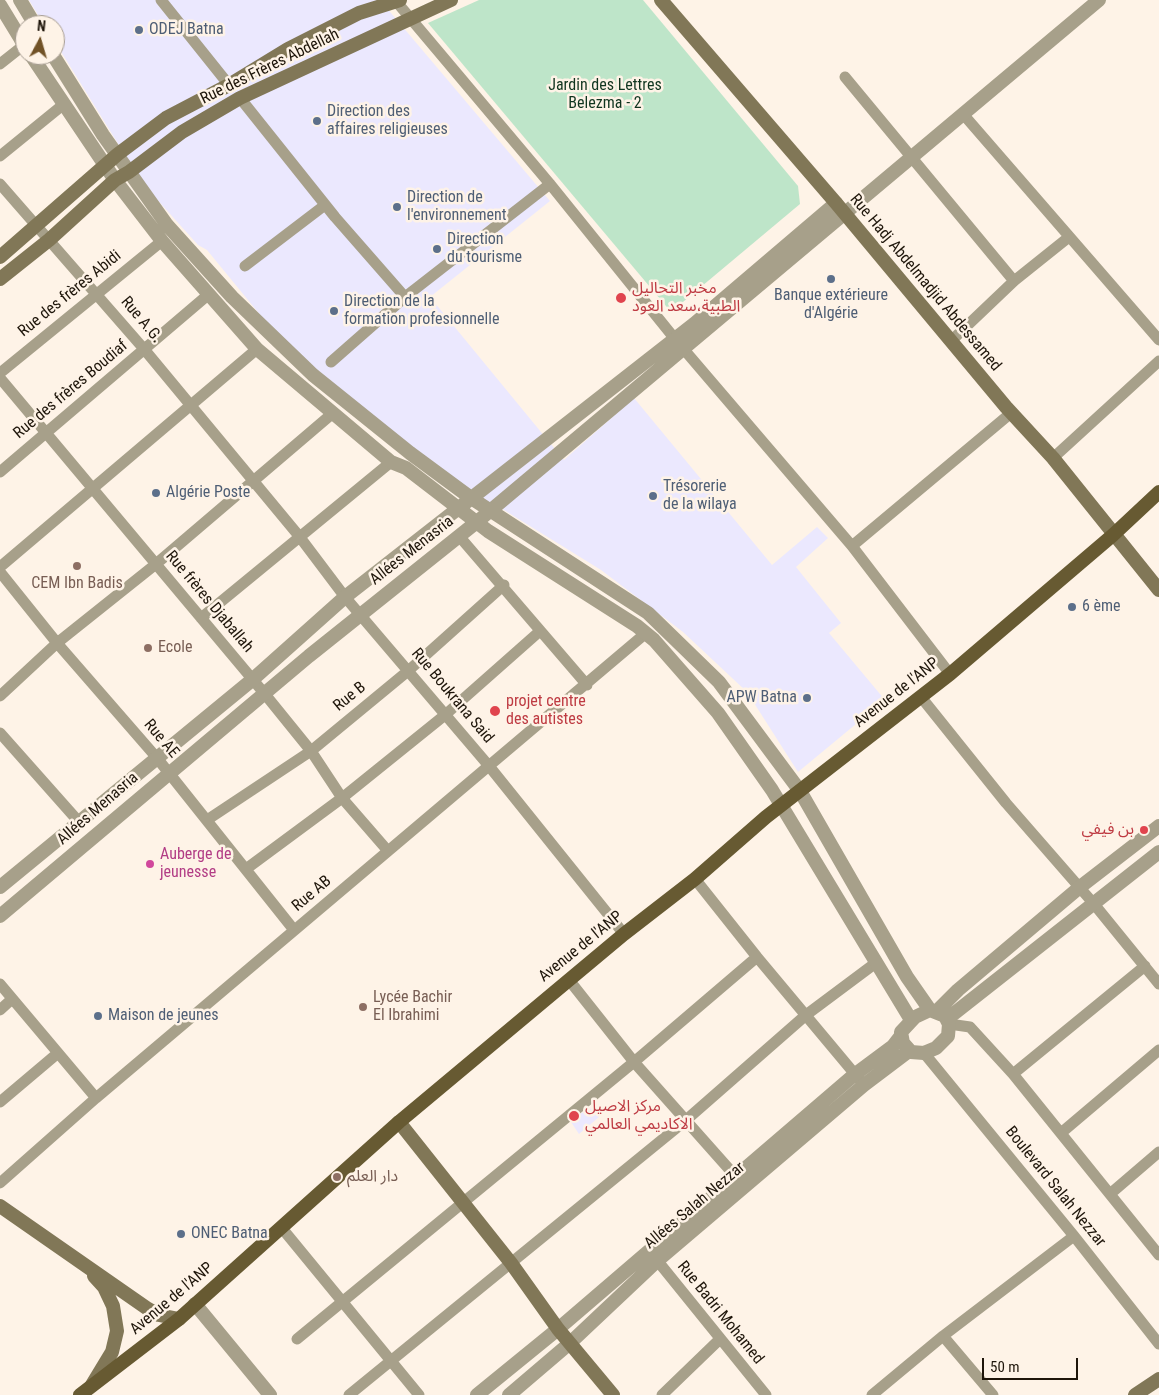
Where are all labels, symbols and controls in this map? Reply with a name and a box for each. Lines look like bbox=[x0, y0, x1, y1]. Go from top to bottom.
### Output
north arrow bbox=[15, 15, 65, 65]
text: N bbox=[36, 18, 47, 34]
place label: ODEJ Batna bbox=[149, 20, 224, 40]
marker: ODEJ Batna bbox=[133, 24, 145, 36]
street label: Rue des Frères Abdellah bbox=[197, 25, 343, 109]
park label: Jardin des Lettres Belezma - 2 bbox=[548, 76, 662, 114]
place label: Direction des affaires religieuses bbox=[327, 102, 448, 140]
marker: Direction des affaires religieuses bbox=[311, 115, 323, 127]
place label: Direction de l'environnement bbox=[407, 188, 507, 226]
street label: Rue Hadj Abdelmadjid Abdessamed bbox=[845, 191, 1005, 375]
marker: Direction de l'environnement bbox=[391, 201, 403, 213]
place label: Direction du tourisme bbox=[447, 230, 522, 268]
marker: Direction du tourisme bbox=[431, 243, 443, 255]
street label: Rue des frères Abidi bbox=[15, 247, 125, 341]
marker: Banque extérieure d'Algérie bbox=[825, 273, 837, 285]
place label: مخبر التحاليل الطبية،سعد العود bbox=[632, 279, 740, 317]
place label: Banque extérieure d'Algérie bbox=[774, 286, 888, 324]
marker: مخبر التحاليل الطبية،سعد العود bbox=[614, 291, 628, 305]
place label: Direction de la formation profesionnelle bbox=[344, 292, 499, 330]
street label: Rue A.G. bbox=[116, 293, 166, 347]
marker: Direction de la formation profesionnelle bbox=[328, 305, 340, 317]
street label: Rue des frères Boudiaf bbox=[10, 337, 132, 443]
place label: Trésorerie de la wilaya bbox=[663, 477, 737, 515]
place label: Algérie Poste bbox=[166, 483, 250, 503]
marker: Algérie Poste bbox=[150, 487, 162, 499]
marker: Trésorerie de la wilaya bbox=[647, 490, 659, 502]
street label: Allées Menasria bbox=[366, 512, 458, 590]
street label: Rue frères Djaballah bbox=[161, 547, 257, 657]
marker: CEM Ibn Badis bbox=[71, 560, 83, 572]
place label: CEM Ibn Badis bbox=[31, 574, 123, 594]
place label: 6 ème bbox=[1082, 597, 1121, 617]
marker: 6 ème bbox=[1066, 601, 1078, 613]
place label: Ecole bbox=[158, 638, 192, 658]
marker: Ecole bbox=[142, 642, 154, 654]
street label: Rue Boukrana Said bbox=[407, 645, 497, 747]
street label: Avenue de l'ANP bbox=[851, 654, 943, 732]
street label: Rue B bbox=[330, 678, 370, 716]
place label: APW Batna bbox=[726, 688, 797, 708]
place label: projet centre des autistes bbox=[506, 692, 586, 730]
marker: APW Batna bbox=[801, 692, 813, 704]
marker: projet centre des autistes bbox=[488, 704, 502, 718]
street label: Rue AE bbox=[139, 716, 183, 762]
street label: Allées Menasria bbox=[54, 769, 142, 849]
place label: بن فيفي bbox=[1082, 820, 1134, 840]
marker: بن فيفي bbox=[1138, 824, 1150, 836]
place label: Auberge de jeunesse bbox=[160, 845, 231, 883]
marker: Auberge de jeunesse bbox=[144, 858, 156, 870]
street label: Rue AB bbox=[288, 872, 336, 916]
street label: Avenue de l'ANP bbox=[535, 907, 627, 987]
place label: Lycée Bachir El Ibrahimi bbox=[373, 988, 452, 1026]
marker: Lycée Bachir El Ibrahimi bbox=[357, 1001, 369, 1013]
place label: Maison de jeunes bbox=[108, 1006, 219, 1026]
marker: Maison de jeunes bbox=[92, 1010, 104, 1022]
place label: مركز الاصيل الاكاديمي العالمي bbox=[585, 1097, 693, 1135]
marker: مركز الاصيل الاكاديمي العالمي bbox=[567, 1109, 581, 1123]
street label: Boulevard Salah Nezzar bbox=[1001, 1123, 1109, 1251]
street label: Allées Salah Nezzar bbox=[641, 1158, 749, 1254]
place label: دار العلم bbox=[347, 1167, 398, 1187]
marker: دار العلم bbox=[331, 1171, 343, 1183]
place label: ONEC Batna bbox=[191, 1224, 268, 1244]
marker: ONEC Batna bbox=[175, 1228, 187, 1240]
street label: Rue Badri Mohamed bbox=[673, 1258, 767, 1368]
street label: Avenue de l'ANP bbox=[127, 1259, 217, 1339]
scale bar bbox=[984, 1348, 1080, 1380]
text: 50 m bbox=[990, 1358, 1020, 1376]

